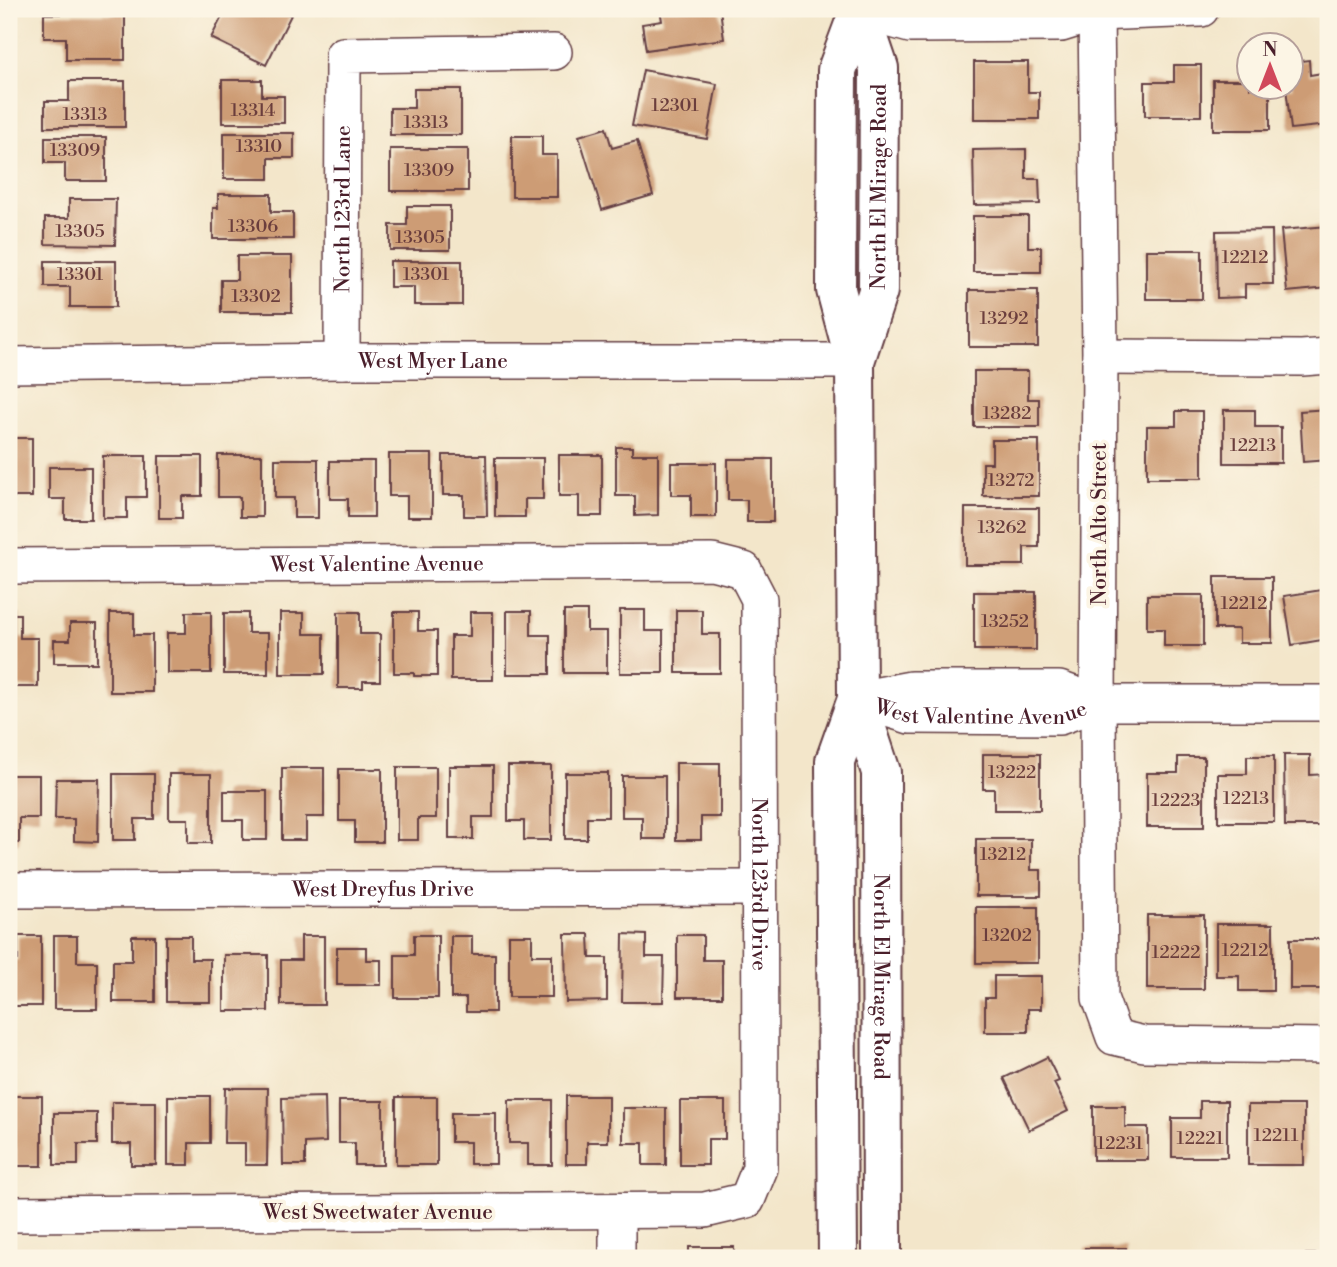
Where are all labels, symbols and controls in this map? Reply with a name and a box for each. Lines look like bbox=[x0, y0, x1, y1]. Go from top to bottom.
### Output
north arrow bbox=[1236, 32, 1306, 102]
text: N bbox=[1262, 38, 1278, 62]
street label: North El Mirage Road bbox=[866, 84, 893, 290]
house number: 12301 bbox=[651, 94, 699, 117]
house number: 13314 bbox=[231, 99, 276, 122]
house number: 13313 bbox=[63, 103, 108, 126]
house number: 13313 bbox=[404, 111, 449, 134]
street label: North 123rd Lane bbox=[330, 125, 357, 293]
house number: 13310 bbox=[236, 135, 282, 158]
house number: 13309 bbox=[50, 139, 100, 162]
house number: 13309 bbox=[404, 159, 454, 182]
house number: 13306 bbox=[228, 215, 278, 238]
house number: 13305 bbox=[55, 220, 105, 243]
house number: 13305 bbox=[395, 226, 445, 249]
house number: 12212 bbox=[1221, 246, 1269, 269]
house number: 13301 bbox=[57, 263, 104, 286]
house number: 13301 bbox=[403, 263, 450, 286]
house number: 13302 bbox=[231, 285, 281, 308]
house number: 13292 bbox=[979, 307, 1029, 330]
street label: West Myer Lane bbox=[357, 349, 508, 375]
house number: 13282 bbox=[982, 402, 1032, 425]
house number: 12213 bbox=[1230, 434, 1276, 457]
street label: North Alto Street bbox=[1087, 442, 1113, 605]
house number: 13272 bbox=[988, 469, 1035, 492]
house number: 13262 bbox=[977, 516, 1027, 539]
street label: West Valentine Avenue bbox=[269, 551, 484, 579]
house number: 12212 bbox=[1220, 592, 1268, 615]
house number: 13252 bbox=[981, 610, 1029, 633]
street label: West Valentine Avenue bbox=[870, 693, 1091, 731]
house number: 13222 bbox=[988, 761, 1036, 784]
house number: 12213 bbox=[1223, 787, 1269, 810]
house number: 12223 bbox=[1152, 789, 1200, 812]
street label: North 123rd Drive bbox=[745, 798, 772, 971]
house number: 13212 bbox=[980, 843, 1026, 866]
street label: North El Mirage Road bbox=[867, 874, 894, 1080]
street label: West Dreyfus Drive bbox=[291, 877, 474, 903]
house number: 13202 bbox=[982, 924, 1032, 947]
house number: 12212 bbox=[1221, 939, 1269, 962]
house number: 12222 bbox=[1151, 941, 1201, 964]
house number: 12211 bbox=[1254, 1124, 1299, 1147]
house number: 12221 bbox=[1177, 1127, 1224, 1150]
house number: 12231 bbox=[1097, 1132, 1143, 1155]
street label: West Sweetwater Avenue bbox=[262, 1200, 493, 1226]

